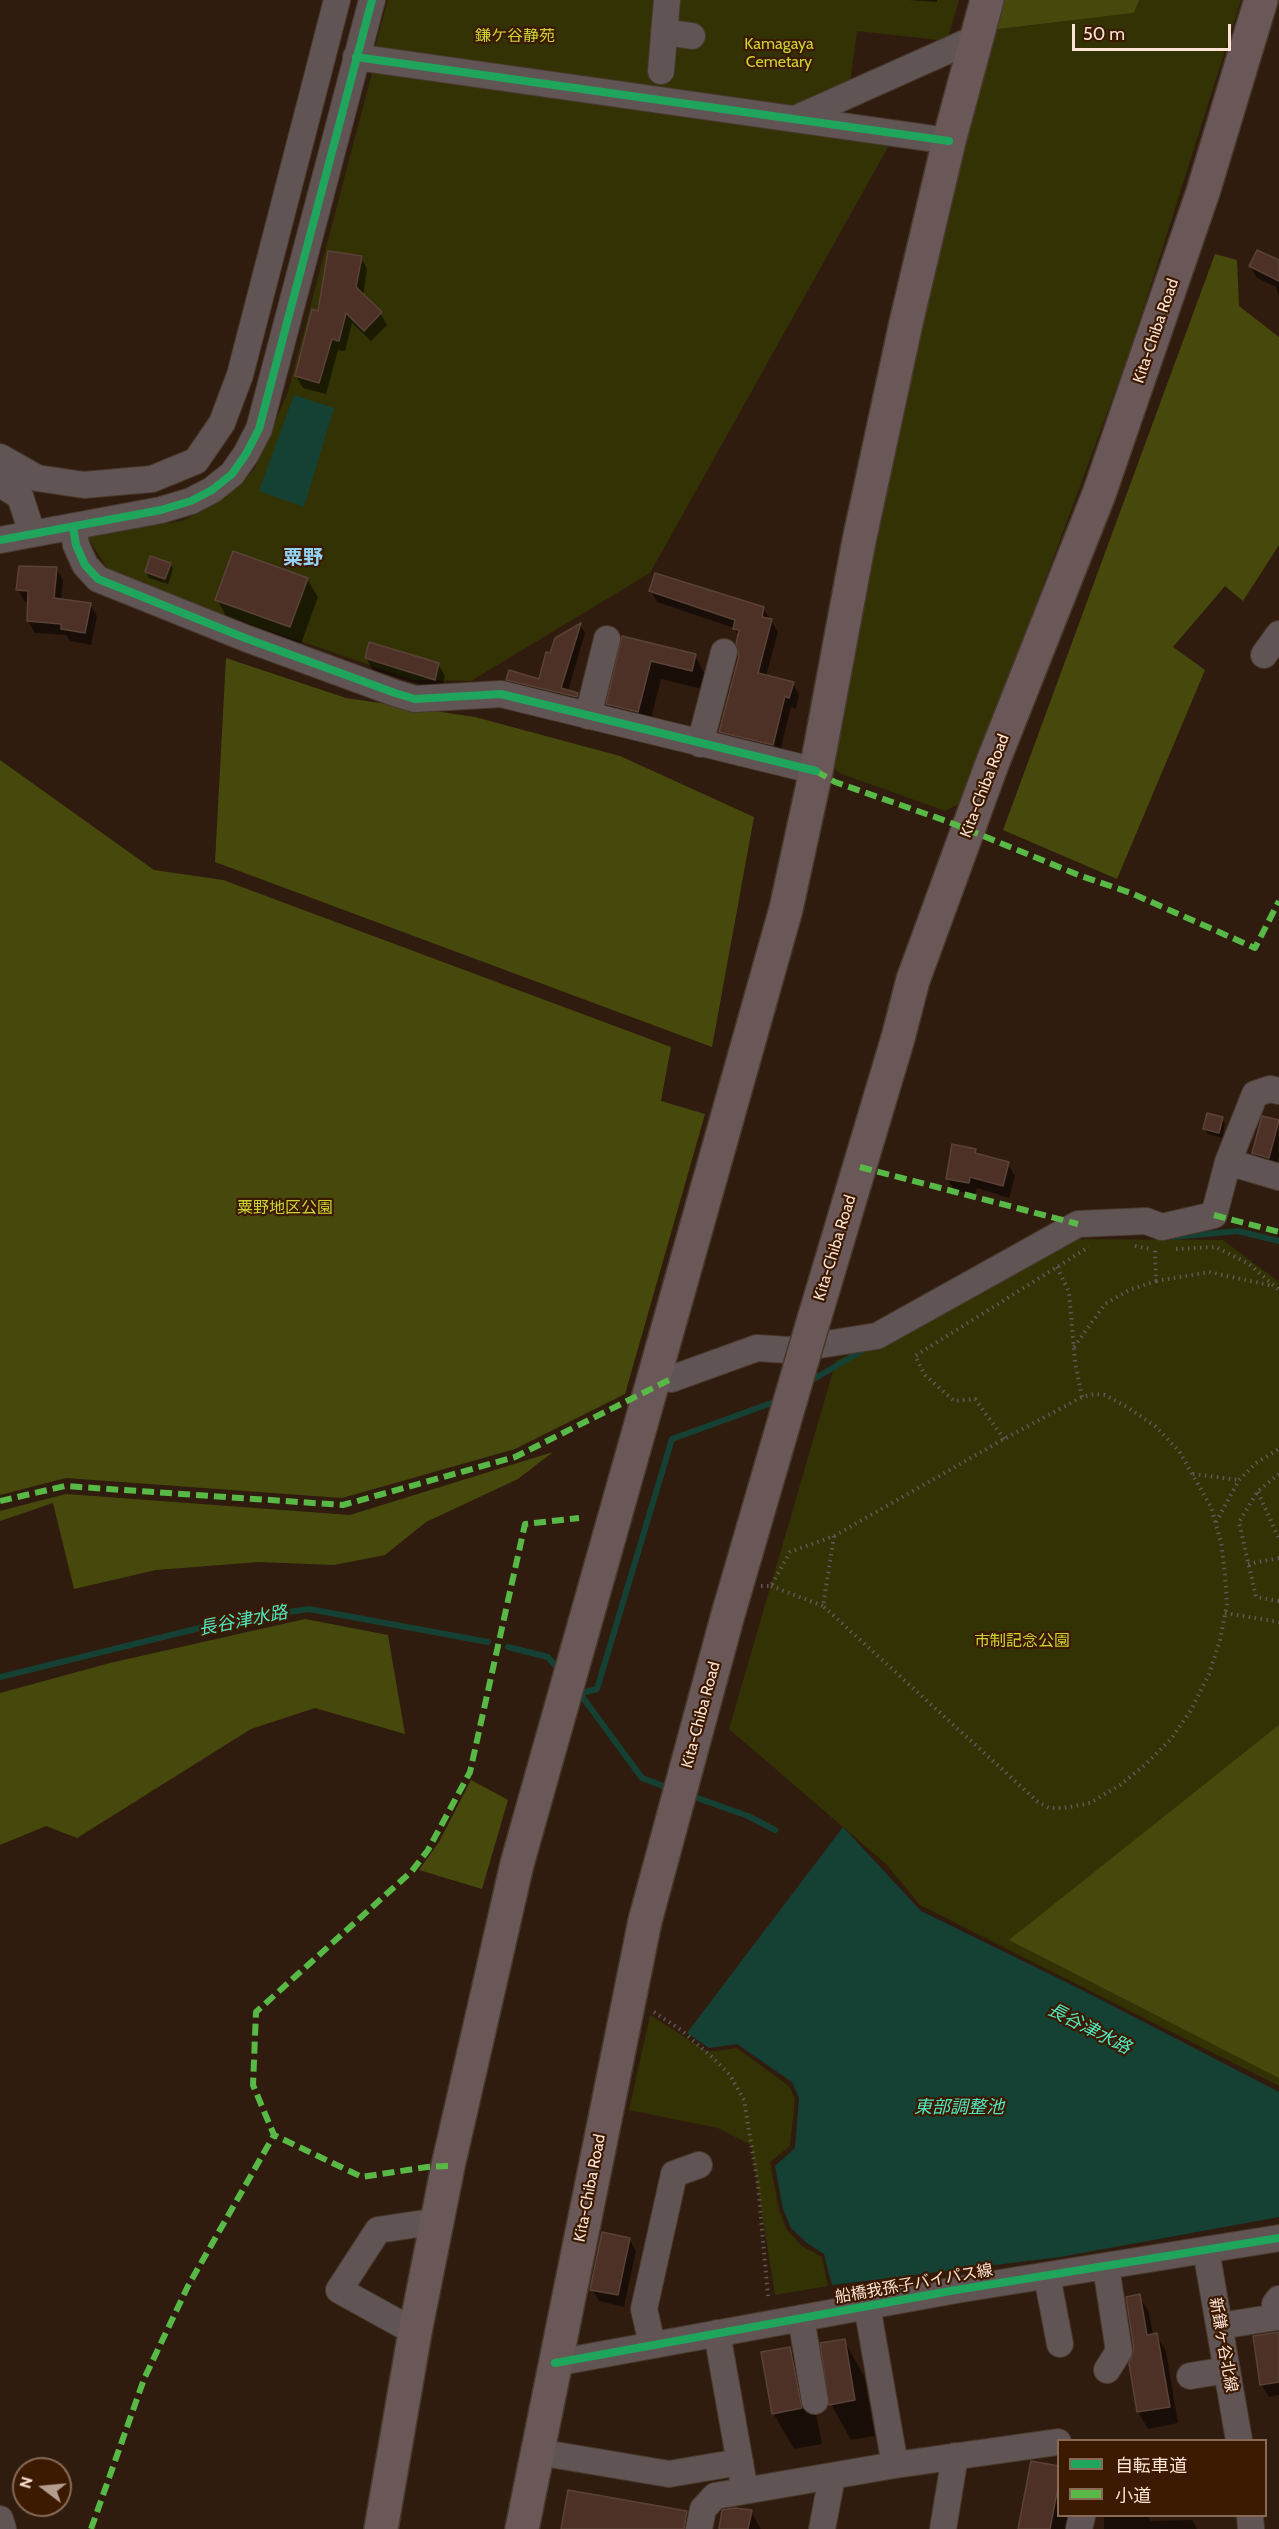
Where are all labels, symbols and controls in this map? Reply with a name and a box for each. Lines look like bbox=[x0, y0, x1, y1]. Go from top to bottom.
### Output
scale bar bbox=[1075, 12, 1234, 50]
text: 50 m bbox=[1083, 23, 1125, 45]
park label: 鎌ケ谷静苑 bbox=[475, 26, 555, 46]
park label: Kamagaya Cemetary bbox=[744, 34, 814, 72]
street label: Kita-Chiba Road bbox=[1129, 276, 1183, 386]
district label: 粟野 bbox=[283, 546, 323, 570]
street label: Kita-Chiba Road bbox=[956, 731, 1014, 841]
street label: Kita-Chiba Road bbox=[810, 1193, 860, 1303]
park label: 粟野地区公園 bbox=[237, 1198, 333, 1218]
water label: 長谷津水路 bbox=[197, 1602, 289, 1640]
park label: 市制記念公園 bbox=[974, 1631, 1070, 1651]
street label: Kita-Chiba Road bbox=[678, 1660, 724, 1770]
water label: 長谷津水路 bbox=[1044, 1999, 1134, 2059]
water label: 東部調整池 bbox=[914, 2097, 1004, 2119]
street label: Kita-Chiba Road bbox=[570, 2132, 610, 2244]
street label: 船橋我孫子バイパス線 bbox=[834, 2261, 994, 2307]
street label: 新鎌ヶ谷北線 bbox=[1205, 2296, 1241, 2394]
legend bbox=[1057, 2439, 1267, 2517]
text: 自転車道 bbox=[1115, 2455, 1187, 2477]
north arrow bbox=[12, 2457, 72, 2517]
text: N bbox=[15, 2474, 37, 2491]
text: 小道 bbox=[1115, 2485, 1151, 2507]

